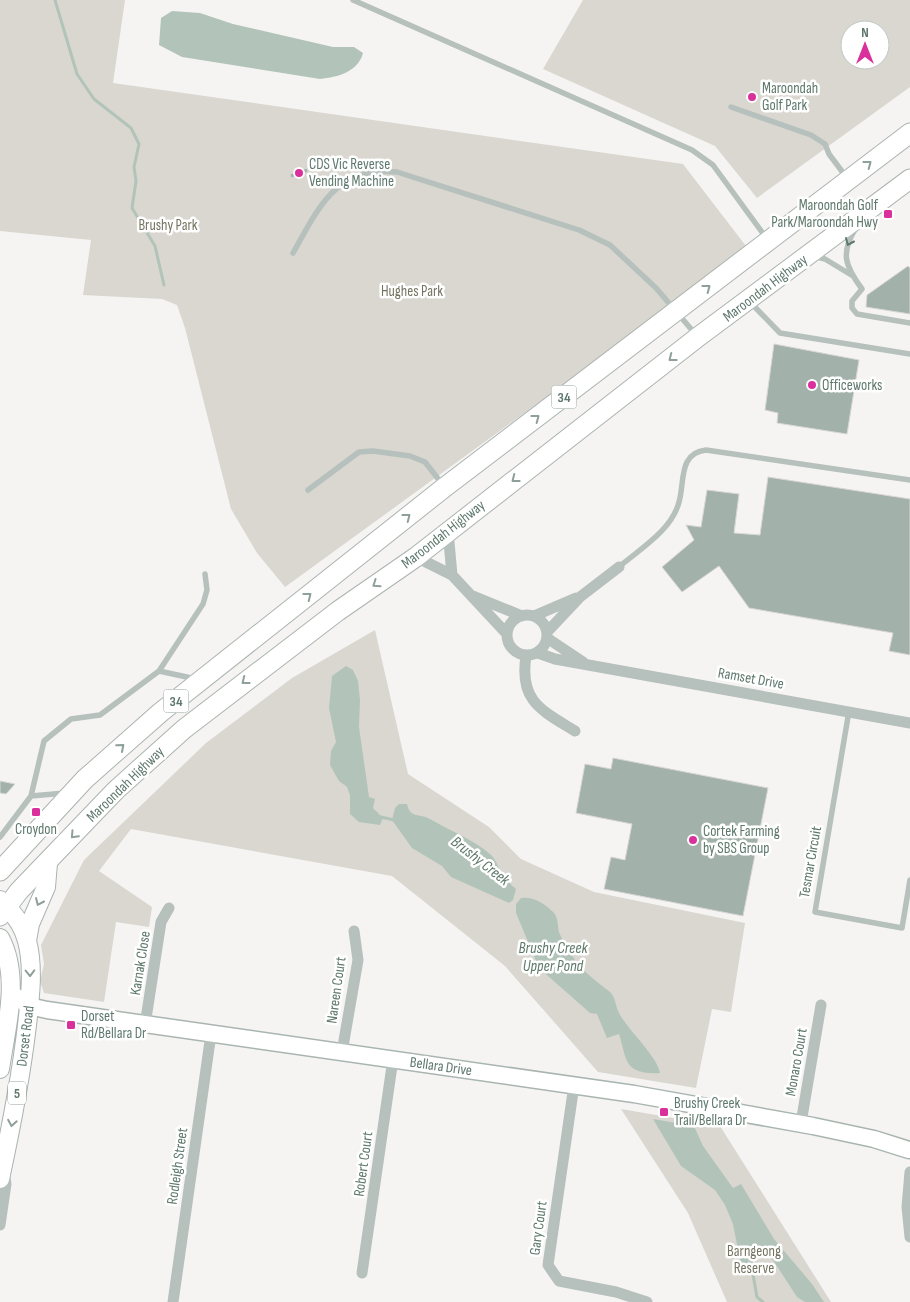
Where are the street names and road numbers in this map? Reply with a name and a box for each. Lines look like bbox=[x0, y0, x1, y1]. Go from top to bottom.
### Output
street label: Maroondah Highway bbox=[719, 250, 811, 326]
road number: 34 bbox=[552, 386, 576, 408]
street label: Maroondah Highway bbox=[398, 496, 489, 573]
street label: Ramset Drive bbox=[716, 663, 785, 694]
road number: 34 bbox=[164, 689, 188, 712]
street label: Maroondah Highway bbox=[82, 742, 168, 826]
street label: Tesmar Circuit bbox=[795, 824, 826, 899]
street label: Karnak Close bbox=[126, 930, 155, 997]
street label: Nareen Court bbox=[322, 955, 351, 1025]
street label: Dorset Road bbox=[12, 1005, 39, 1067]
street label: Monaro Court bbox=[781, 1026, 812, 1098]
street label: Bellara Drive bbox=[409, 1053, 473, 1080]
road number: 5 bbox=[8, 1082, 26, 1104]
street label: Rodleigh Street bbox=[163, 1126, 192, 1206]
street label: Robert Court bbox=[350, 1130, 378, 1198]
street label: Gary Court bbox=[525, 1199, 552, 1256]

